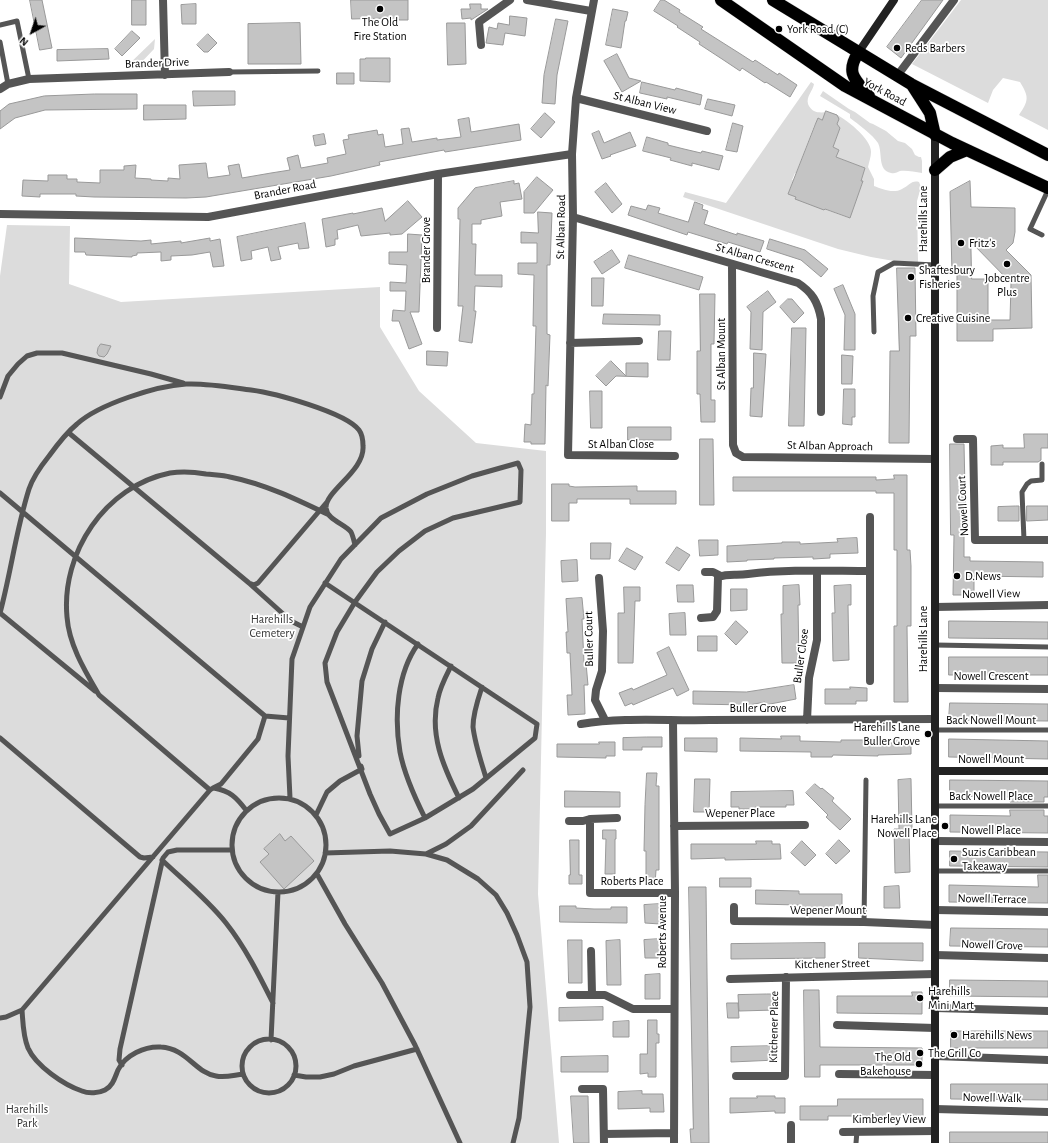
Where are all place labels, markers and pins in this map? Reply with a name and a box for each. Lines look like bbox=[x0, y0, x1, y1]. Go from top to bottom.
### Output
marker: The Old Fire Station bbox=[375, 4, 385, 14]
place label: The Old Fire Station bbox=[353, 15, 407, 43]
place label: York Road (C) bbox=[787, 22, 849, 36]
marker: York Road (C) bbox=[774, 24, 784, 34]
place label: Reds Barbers bbox=[905, 41, 965, 55]
marker: Reds Barbers bbox=[892, 43, 902, 53]
place label: Fritz's bbox=[969, 236, 996, 250]
marker: Fritz's bbox=[956, 238, 966, 248]
marker: Jobcentre Plus bbox=[1002, 259, 1012, 269]
place label: Shaftesbury Fisheries bbox=[919, 263, 975, 291]
place label: Jobcentre Plus bbox=[984, 271, 1030, 299]
marker: Shaftesbury Fisheries bbox=[906, 272, 916, 282]
place label: Creative Cuisine bbox=[916, 311, 990, 325]
marker: Creative Cuisine bbox=[903, 313, 913, 323]
place label: D.News bbox=[965, 569, 1001, 583]
marker: D.News bbox=[952, 571, 962, 581]
place label: Harehills Lane Buller Grove bbox=[854, 720, 920, 748]
marker: Harehills Lane Buller Grove bbox=[923, 729, 933, 739]
place label: Harehills Lane Nowell Place bbox=[871, 812, 937, 840]
marker: Harehills Lane Nowell Place bbox=[940, 821, 950, 831]
place label: Suzis Caribbean Takeaway bbox=[962, 845, 1036, 873]
marker: Suzis Caribbean Takeaway bbox=[949, 854, 959, 864]
place label: Harehills Mini Mart bbox=[928, 984, 974, 1012]
marker: Harehills Mini Mart bbox=[915, 993, 925, 1003]
place label: Harehills News bbox=[962, 1028, 1032, 1042]
marker: Harehills News bbox=[949, 1030, 959, 1040]
place label: The Grill Co bbox=[928, 1046, 981, 1060]
marker: The Grill Co bbox=[915, 1048, 925, 1058]
place label: The Old Bakehouse bbox=[860, 1050, 911, 1078]
marker: The Old Bakehouse bbox=[914, 1059, 924, 1069]

